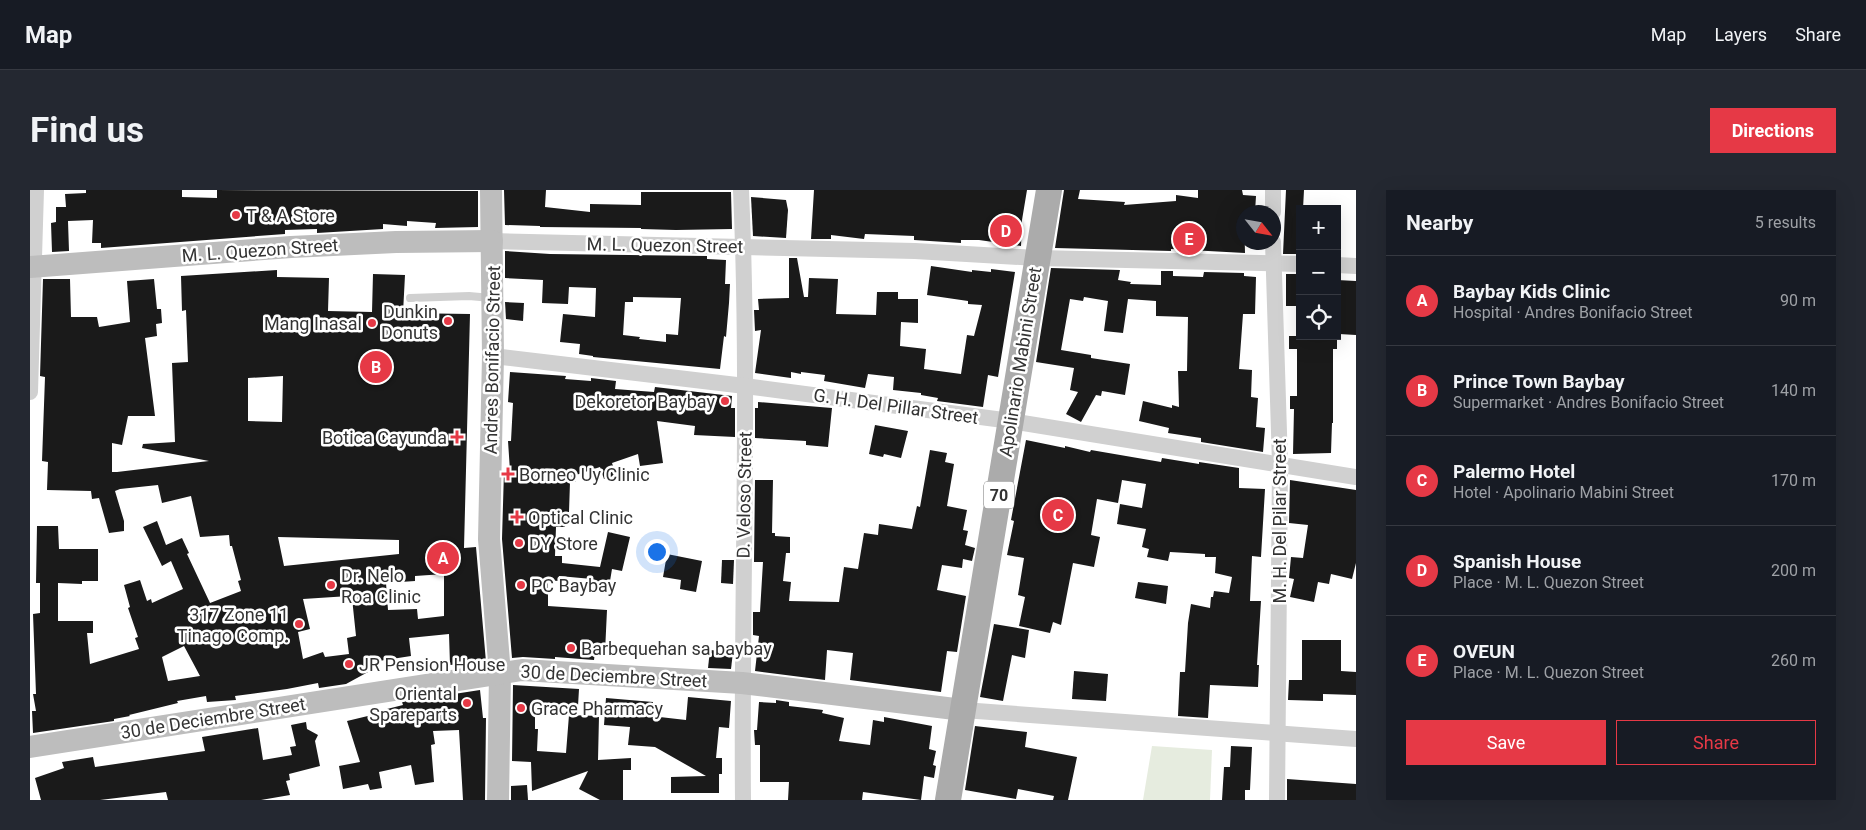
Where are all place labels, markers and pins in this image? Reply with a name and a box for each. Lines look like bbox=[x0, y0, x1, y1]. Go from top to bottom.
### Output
place label: T & A Store bbox=[246, 205, 335, 226]
marker: T & A Store bbox=[230, 209, 242, 221]
pin: D bbox=[990, 212, 1022, 250]
pin: E bbox=[1173, 220, 1205, 258]
place label: Dunkin Donuts bbox=[381, 301, 438, 343]
place label: Mang Inasal bbox=[264, 313, 362, 334]
marker: Dunkin Donuts bbox=[442, 315, 454, 327]
marker: Mang Inasal bbox=[366, 317, 378, 329]
pin: B bbox=[360, 348, 392, 386]
place label: Dekoretor Baybay bbox=[575, 391, 715, 412]
marker: Dekoretor Baybay bbox=[719, 395, 731, 407]
place label: Botica Cayunda bbox=[322, 427, 447, 448]
marker: Botica Cayunda bbox=[451, 431, 463, 443]
place label: Borneo Uy Clinic bbox=[519, 464, 650, 485]
marker: Borneo Uy Clinic bbox=[501, 467, 515, 481]
pin: C bbox=[1042, 496, 1074, 534]
place label: Optical Clinic bbox=[528, 507, 633, 528]
marker: Optical Clinic bbox=[510, 510, 524, 524]
place label: DY Store bbox=[529, 533, 598, 554]
marker: DY Store bbox=[513, 537, 525, 549]
pin: A bbox=[427, 539, 459, 577]
place label: Dr. Nelo Roa Clinic bbox=[341, 565, 421, 607]
place label: PC Baybay bbox=[531, 575, 617, 596]
marker: Dr. Nelo Roa Clinic bbox=[325, 579, 337, 591]
marker: PC Baybay bbox=[515, 579, 527, 591]
place label: 317 Zone 11 Tinago Comp. bbox=[177, 604, 289, 646]
marker: 317 Zone 11 Tinago Comp. bbox=[293, 618, 305, 630]
place label: Barbequehan sa baybay bbox=[581, 638, 772, 659]
marker: Barbequehan sa baybay bbox=[565, 642, 577, 654]
place label: JR Pension House bbox=[359, 654, 505, 675]
marker: JR Pension House bbox=[343, 658, 355, 670]
place label: Oriental Spareparts bbox=[369, 683, 457, 725]
marker: Oriental Spareparts bbox=[461, 697, 473, 709]
place label: Grace Pharmacy bbox=[531, 698, 663, 719]
marker: Grace Pharmacy bbox=[515, 702, 527, 714]

